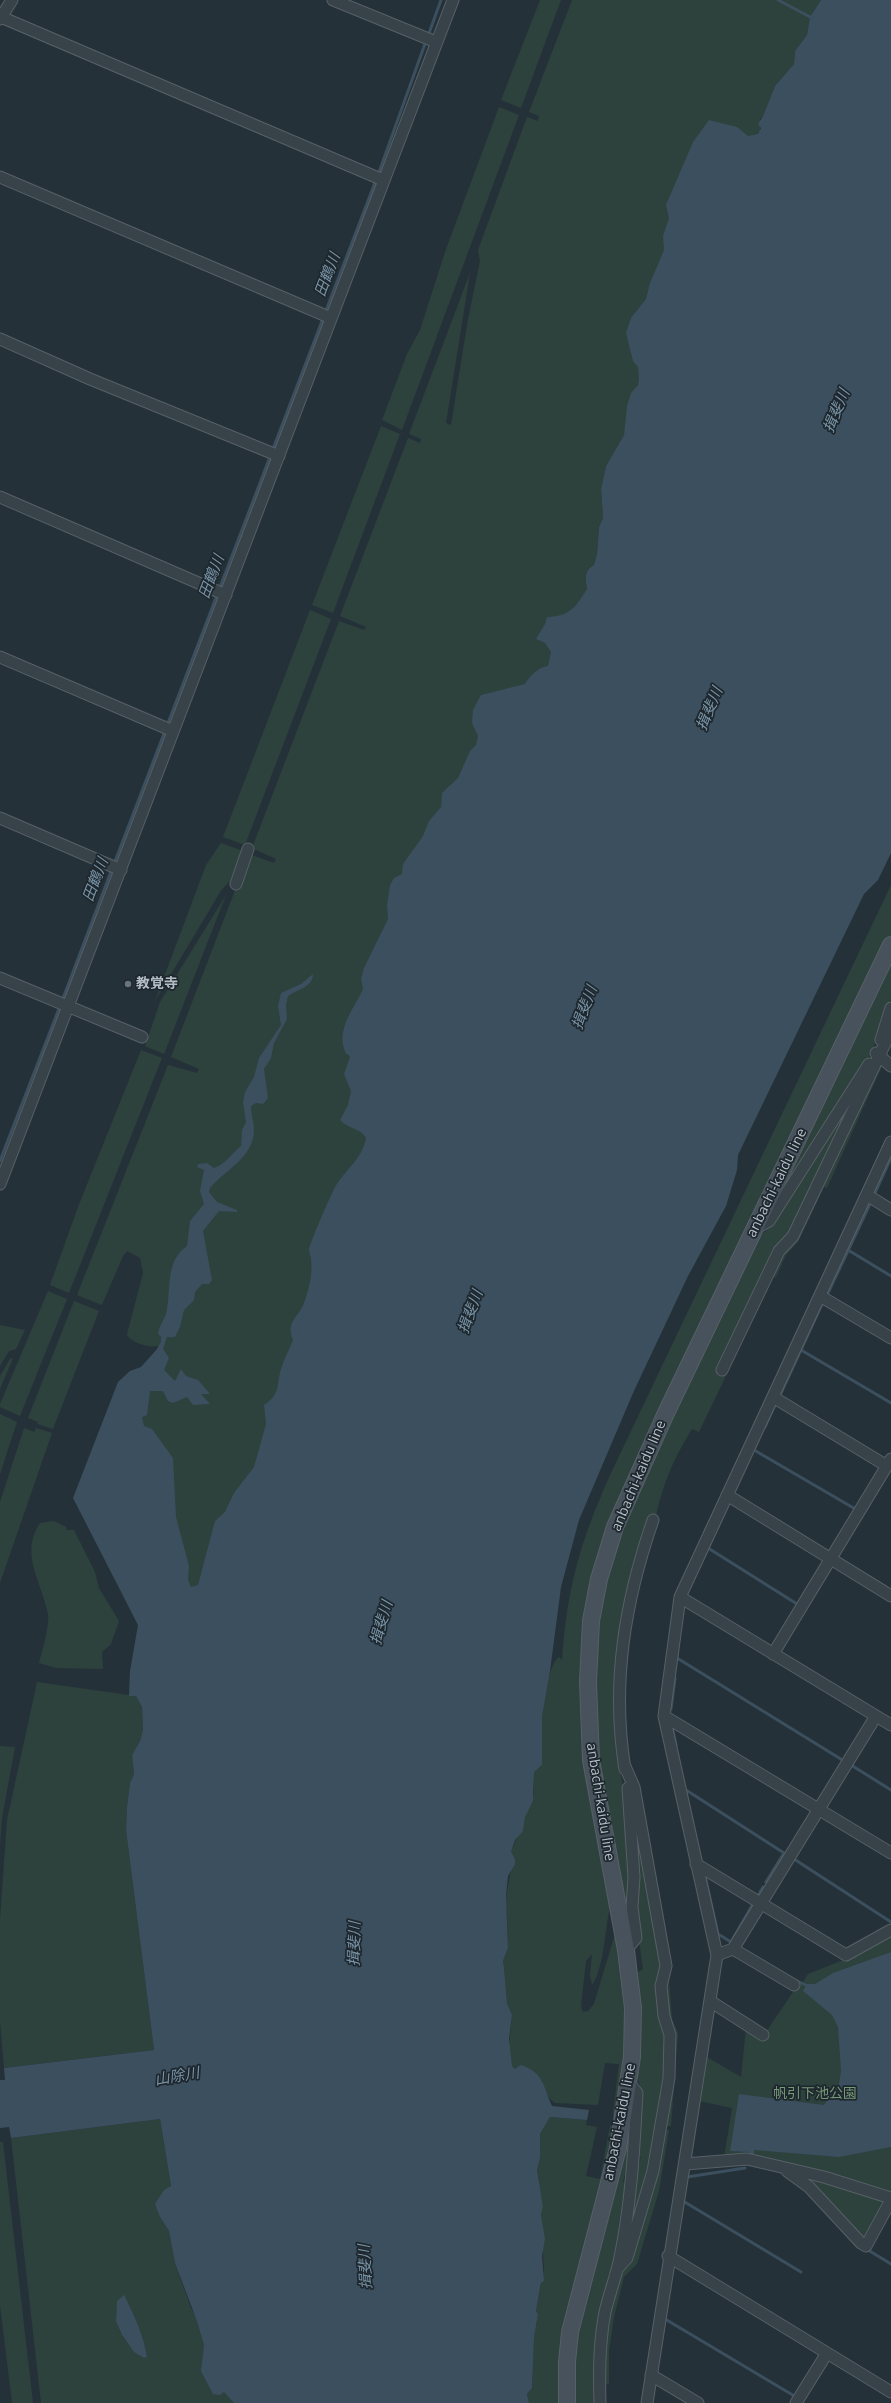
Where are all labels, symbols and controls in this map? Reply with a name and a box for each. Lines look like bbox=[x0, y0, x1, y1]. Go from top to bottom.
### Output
water label: 田鶴川 bbox=[312, 251, 344, 299]
water label: 揖斐川 bbox=[820, 387, 854, 435]
water label: 田鶴川 bbox=[196, 553, 228, 601]
water label: 揖斐川 bbox=[693, 685, 727, 733]
water label: 田鶴川 bbox=[80, 856, 112, 904]
place label: 教覚寺 bbox=[136, 976, 178, 992]
marker: 教覚寺 bbox=[123, 979, 133, 989]
water label: 揖斐川 bbox=[569, 984, 601, 1032]
street label: anbachi-kaidu line bbox=[743, 1126, 811, 1240]
water label: 揖斐川 bbox=[455, 1288, 487, 1336]
street label: anbachi-kaidu line bbox=[608, 1418, 670, 1534]
water label: 揖斐川 bbox=[367, 1599, 397, 1647]
street label: anbachi-kaidu line bbox=[582, 1742, 618, 1862]
water label: 揖斐川 bbox=[346, 1921, 364, 1967]
street label: anbachi-kaidu line bbox=[600, 2062, 640, 2182]
water label: 山除川 bbox=[153, 2064, 201, 2090]
park label: 帆引下池公園 bbox=[773, 2086, 857, 2102]
water label: 揖斐川 bbox=[356, 2244, 376, 2290]

